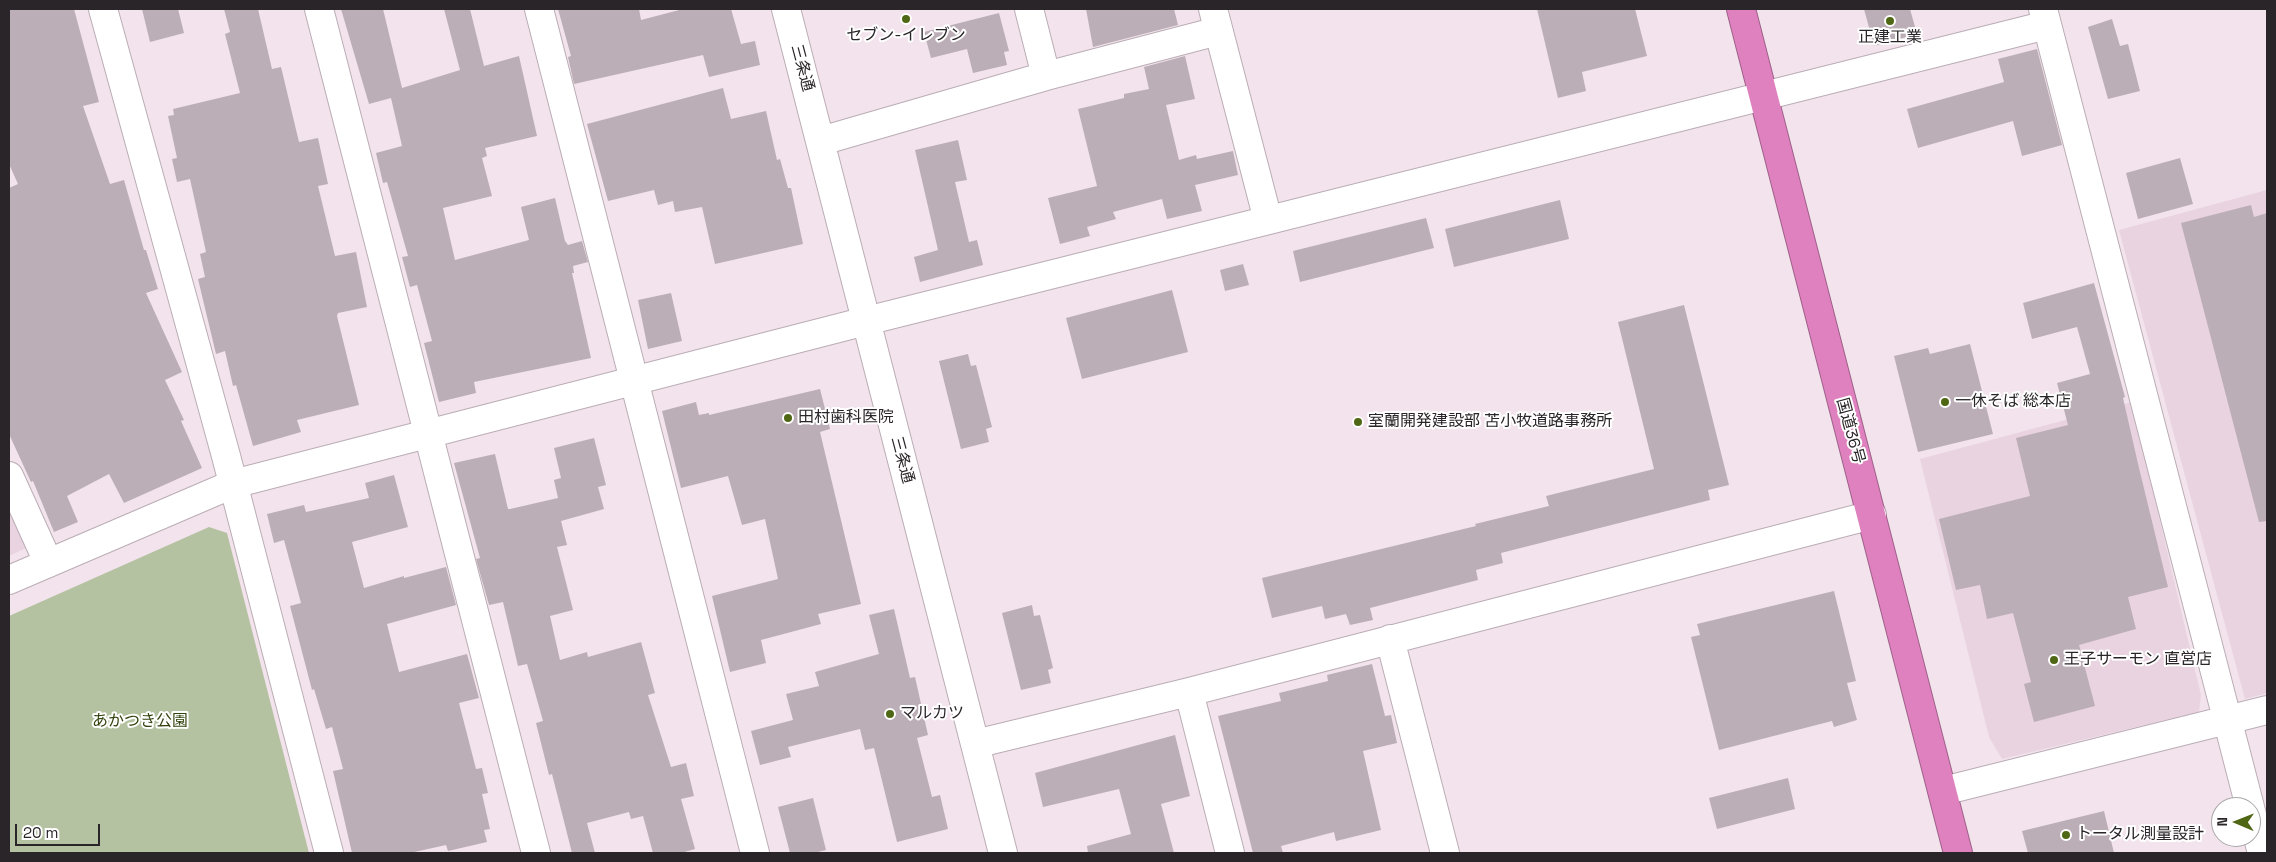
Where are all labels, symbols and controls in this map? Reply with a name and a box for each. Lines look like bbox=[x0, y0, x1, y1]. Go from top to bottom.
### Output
marker: セブン-イレブン bbox=[900, 13, 912, 25]
marker: 正建工業 bbox=[1884, 15, 1896, 27]
place label: セブン-イレブン bbox=[846, 26, 966, 46]
place label: 正建工業 bbox=[1858, 28, 1922, 48]
street label: 三条通 bbox=[787, 42, 817, 94]
place label: 一休そば 総本店 bbox=[1955, 392, 2071, 412]
street label: 国道36号 bbox=[1832, 396, 1868, 466]
marker: 一休そば 総本店 bbox=[1939, 396, 1951, 408]
place label: 田村歯科医院 bbox=[798, 408, 894, 428]
marker: 田村歯科医院 bbox=[782, 412, 794, 424]
place label: 室蘭開発建設部 苫小牧道路事務所 bbox=[1368, 412, 1612, 432]
marker: 室蘭開発建設部 苫小牧道路事務所 bbox=[1352, 416, 1364, 428]
street label: 三条通 bbox=[887, 434, 917, 486]
place label: 王子サーモン 直営店 bbox=[2064, 650, 2212, 670]
marker: 王子サーモン 直営店 bbox=[2048, 654, 2060, 666]
place label: マルカツ bbox=[900, 704, 964, 724]
marker: マルカツ bbox=[884, 708, 896, 720]
park label: あかつき公園 bbox=[92, 712, 188, 732]
north arrow bbox=[2211, 797, 2261, 847]
scale bar bbox=[18, 814, 102, 846]
text: N bbox=[2213, 817, 2231, 827]
text: 20 m bbox=[23, 823, 58, 842]
place label: トータル測量設計 bbox=[2076, 825, 2204, 845]
marker: トータル測量設計 bbox=[2060, 829, 2072, 841]

